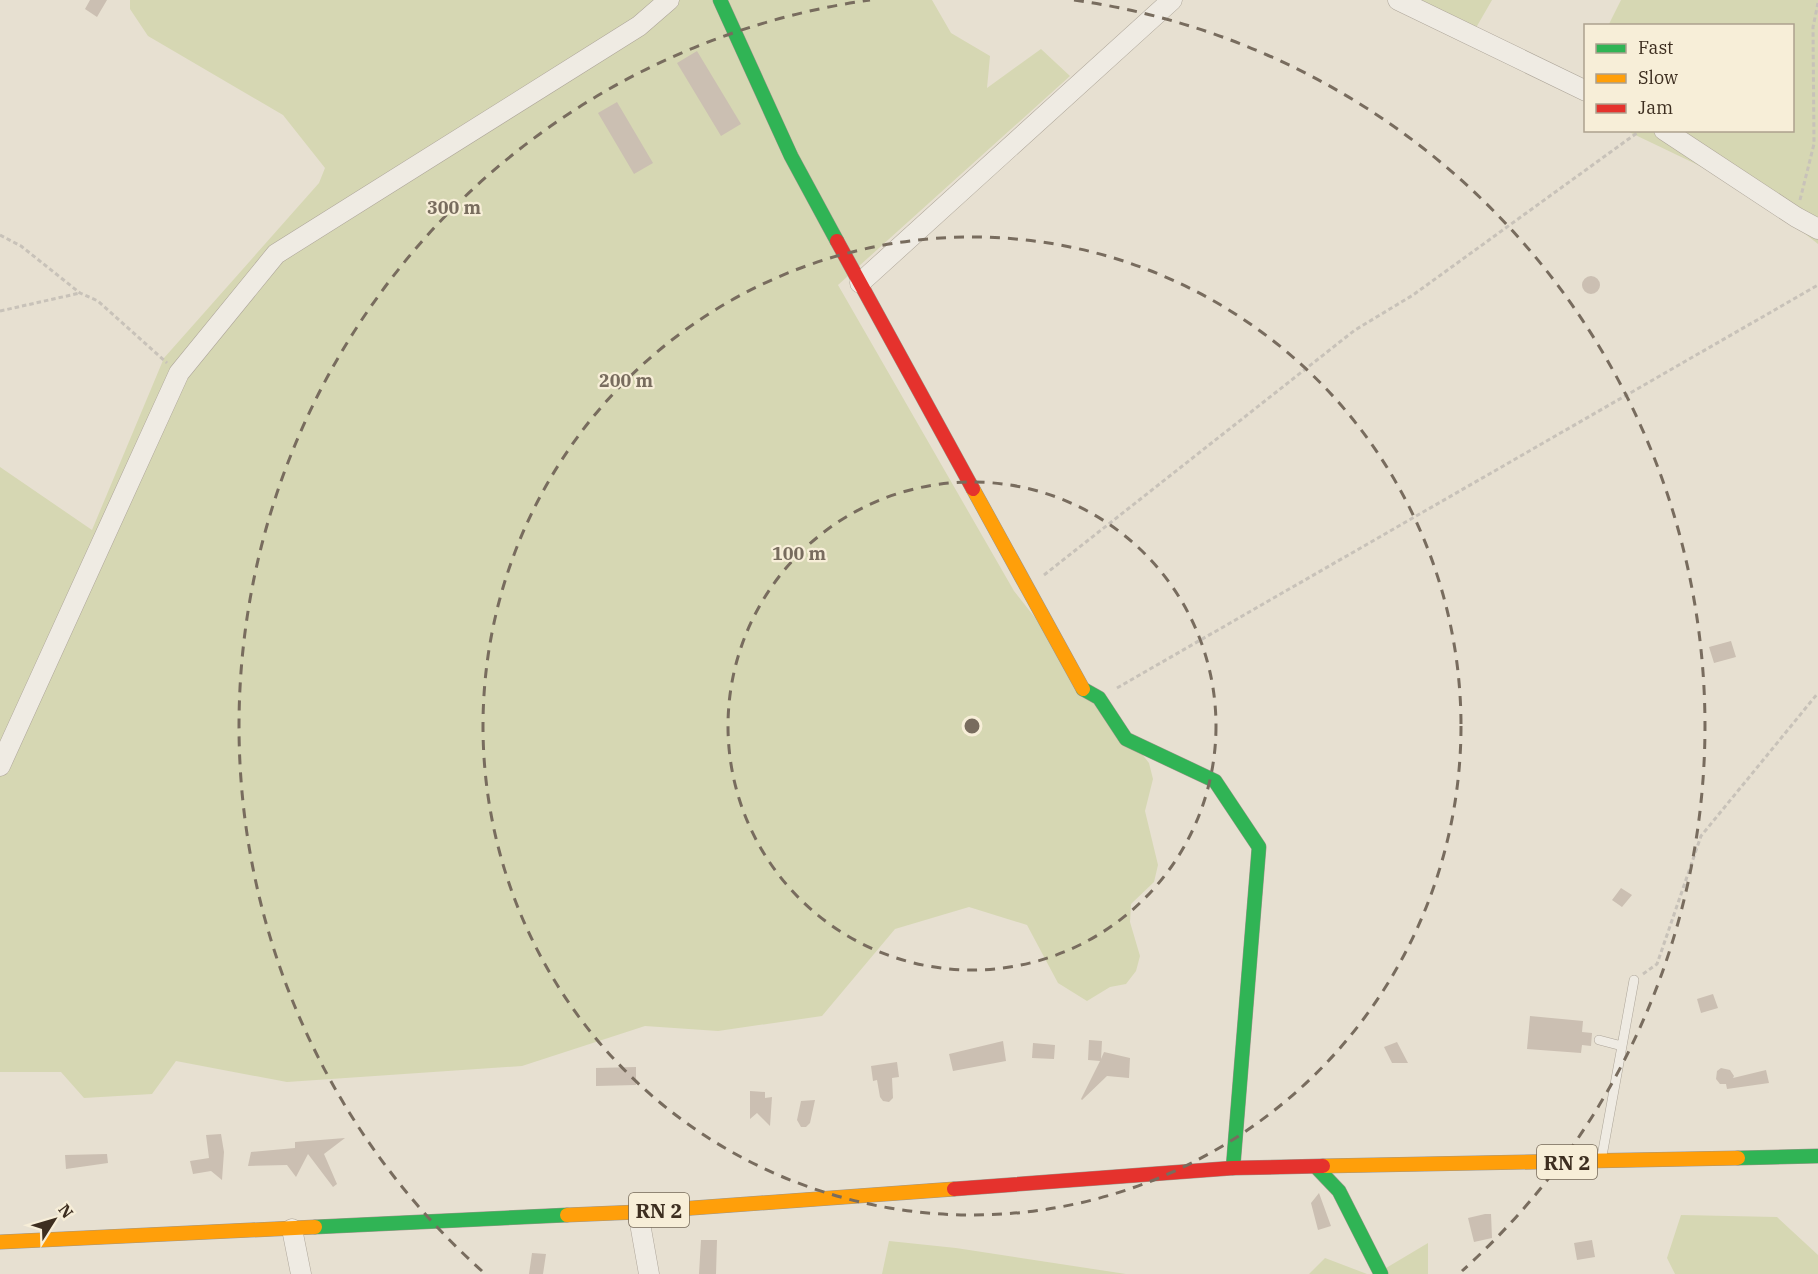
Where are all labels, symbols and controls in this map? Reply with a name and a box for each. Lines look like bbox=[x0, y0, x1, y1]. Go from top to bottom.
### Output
legend bbox=[1584, 24, 1794, 132]
text: Fast bbox=[1638, 36, 1673, 59]
text: Slow bbox=[1638, 66, 1678, 89]
text: Jam bbox=[1638, 96, 1673, 119]
text: 300 m bbox=[427, 196, 482, 219]
text: 200 m bbox=[599, 369, 654, 392]
text: 100 m bbox=[772, 542, 827, 565]
centre of rings bbox=[962, 716, 982, 736]
road number: RN 2 bbox=[1537, 1145, 1597, 1179]
north arrow bbox=[24, 1190, 84, 1250]
road number: RN 2 bbox=[629, 1193, 689, 1227]
text: N bbox=[54, 1200, 78, 1222]

